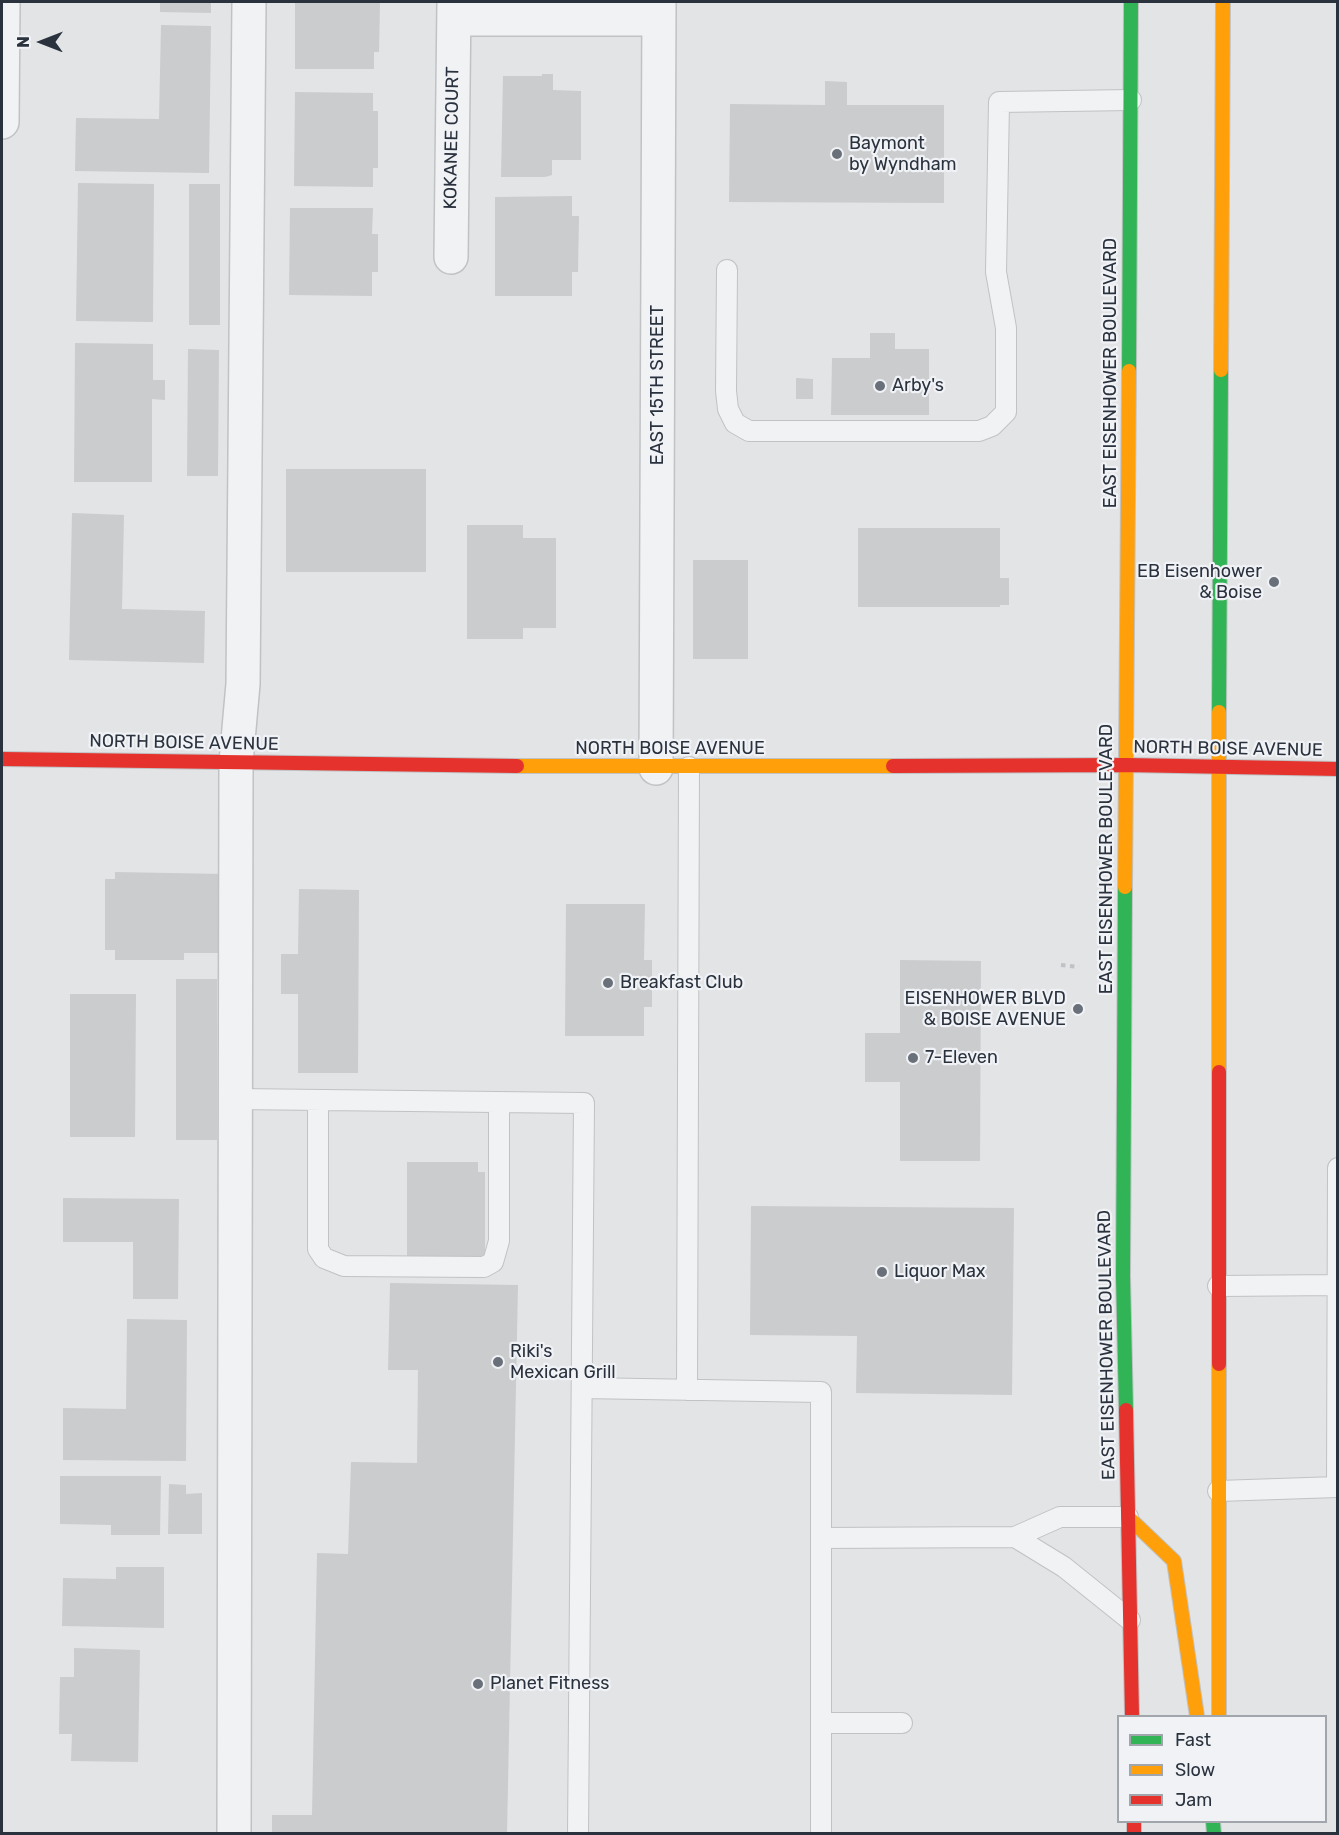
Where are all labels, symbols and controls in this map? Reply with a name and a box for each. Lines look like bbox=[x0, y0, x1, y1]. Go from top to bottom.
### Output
north arrow bbox=[12, 12, 72, 72]
text: N bbox=[14, 36, 33, 48]
street label: KOKANEE COURT bbox=[440, 66, 464, 210]
place label: Baymont by Wyndham bbox=[849, 133, 957, 176]
marker: Baymont by Wyndham bbox=[830, 147, 844, 161]
street label: EAST EISENHOWER BOULEVARD bbox=[1100, 238, 1122, 508]
street label: EAST 15TH STREET bbox=[647, 305, 669, 465]
place label: Arby's bbox=[892, 375, 944, 397]
marker: Arby's bbox=[873, 379, 887, 393]
place label: EB Eisenhower & Boise bbox=[1137, 561, 1262, 604]
marker: EB Eisenhower & Boise bbox=[1267, 575, 1281, 589]
street label: EAST EISENHOWER BOULEVARD bbox=[1096, 724, 1118, 994]
street label: NORTH BOISE AVENUE bbox=[89, 731, 279, 755]
street label: NORTH BOISE AVENUE bbox=[1133, 737, 1323, 761]
street label: NORTH BOISE AVENUE bbox=[575, 738, 765, 760]
place label: Breakfast Club bbox=[620, 972, 743, 994]
marker: Breakfast Club bbox=[601, 976, 615, 990]
place label: EISENHOWER BLVD & BOISE AVENUE bbox=[905, 988, 1066, 1030]
marker: EISENHOWER BLVD & BOISE AVENUE bbox=[1071, 1002, 1085, 1016]
place label: 7-Eleven bbox=[925, 1047, 998, 1069]
marker: 7-Eleven bbox=[906, 1051, 920, 1065]
street label: EAST EISENHOWER BOULEVARD bbox=[1094, 1210, 1120, 1480]
place label: Liquor Max bbox=[894, 1261, 986, 1283]
marker: Liquor Max bbox=[875, 1265, 889, 1279]
place label: Riki's Mexican Grill bbox=[510, 1341, 616, 1384]
marker: Riki's Mexican Grill bbox=[491, 1355, 505, 1369]
place label: Planet Fitness bbox=[490, 1673, 609, 1695]
marker: Planet Fitness bbox=[471, 1677, 485, 1691]
legend bbox=[1117, 1715, 1327, 1823]
text: Fast bbox=[1175, 1729, 1211, 1751]
text: Slow bbox=[1175, 1759, 1215, 1781]
text: Jam bbox=[1175, 1789, 1212, 1811]

